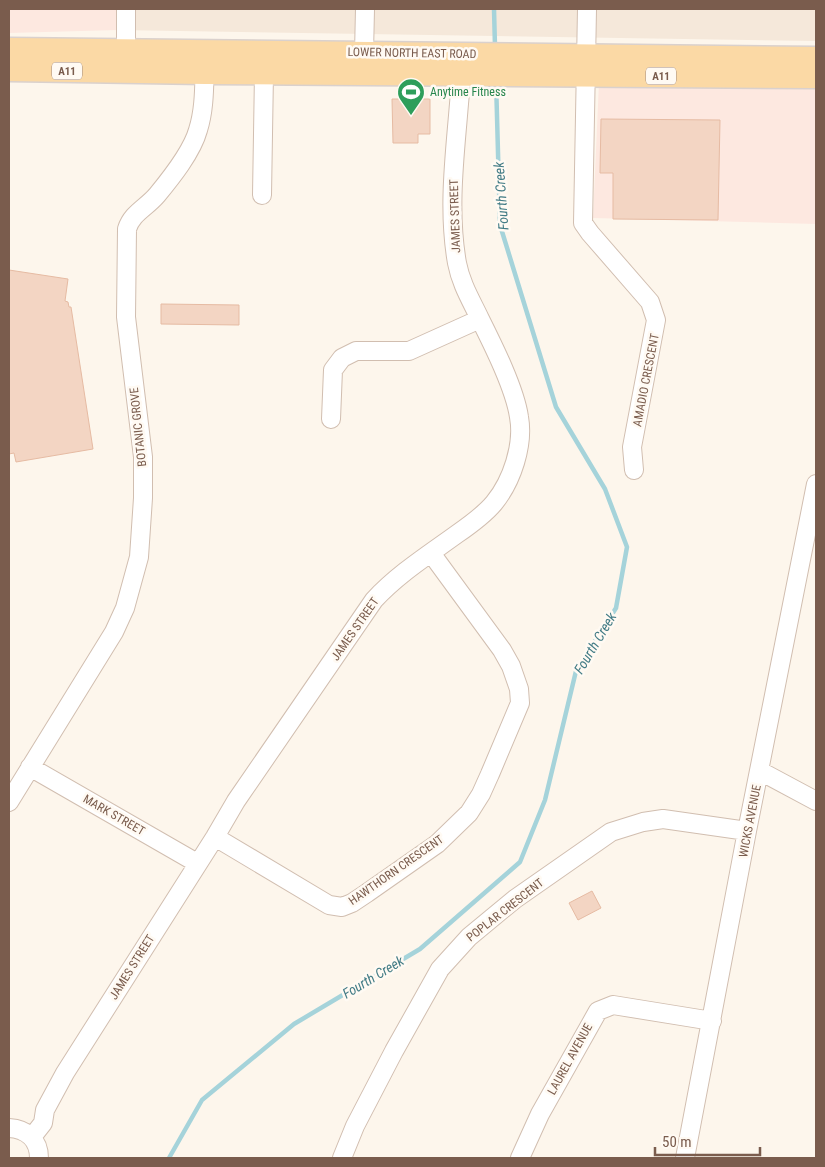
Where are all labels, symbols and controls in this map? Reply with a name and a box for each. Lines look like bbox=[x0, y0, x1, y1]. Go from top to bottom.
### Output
street label: LOWER NORTH EAST ROAD bbox=[347, 45, 477, 61]
road number: A11 bbox=[52, 62, 82, 80]
road number: A11 bbox=[646, 68, 676, 84]
sports icon: Anytime Fitness bbox=[396, 77, 426, 116]
place label: Anytime Fitness bbox=[430, 85, 506, 99]
water label: Fourth Creek bbox=[491, 160, 511, 231]
street label: JAMES STREET bbox=[447, 179, 463, 253]
street label: AMADIO CRESCENT bbox=[630, 332, 662, 428]
street label: BOTANIC GROVE bbox=[127, 387, 149, 467]
street label: JAMES STREET bbox=[328, 595, 382, 663]
water label: Fourth Creek bbox=[570, 609, 620, 677]
street label: WICKS AVENUE bbox=[736, 783, 764, 859]
street label: MARK STREET bbox=[81, 792, 147, 838]
street label: HAWTHORN CRESCENT bbox=[346, 832, 446, 908]
street label: POPLAR CRESCENT bbox=[464, 876, 546, 944]
street label: JAMES STREET bbox=[107, 932, 157, 1002]
water label: Fourth Creek bbox=[339, 952, 407, 1002]
street label: LAUREL AVENUE bbox=[545, 1021, 595, 1097]
scale bar bbox=[655, 1124, 760, 1156]
text: 50 m bbox=[662, 1133, 692, 1151]

